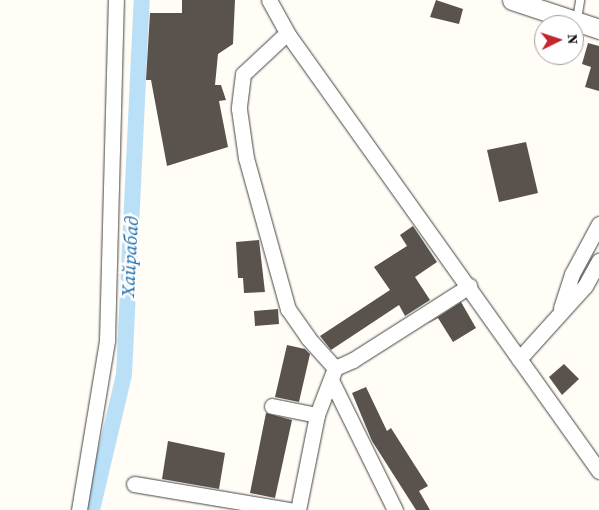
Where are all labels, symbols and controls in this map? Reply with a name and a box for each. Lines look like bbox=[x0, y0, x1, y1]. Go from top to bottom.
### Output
north arrow bbox=[534, 15, 584, 65]
text: N bbox=[563, 33, 583, 45]
water label: Хайрабад bbox=[116, 216, 144, 298]

